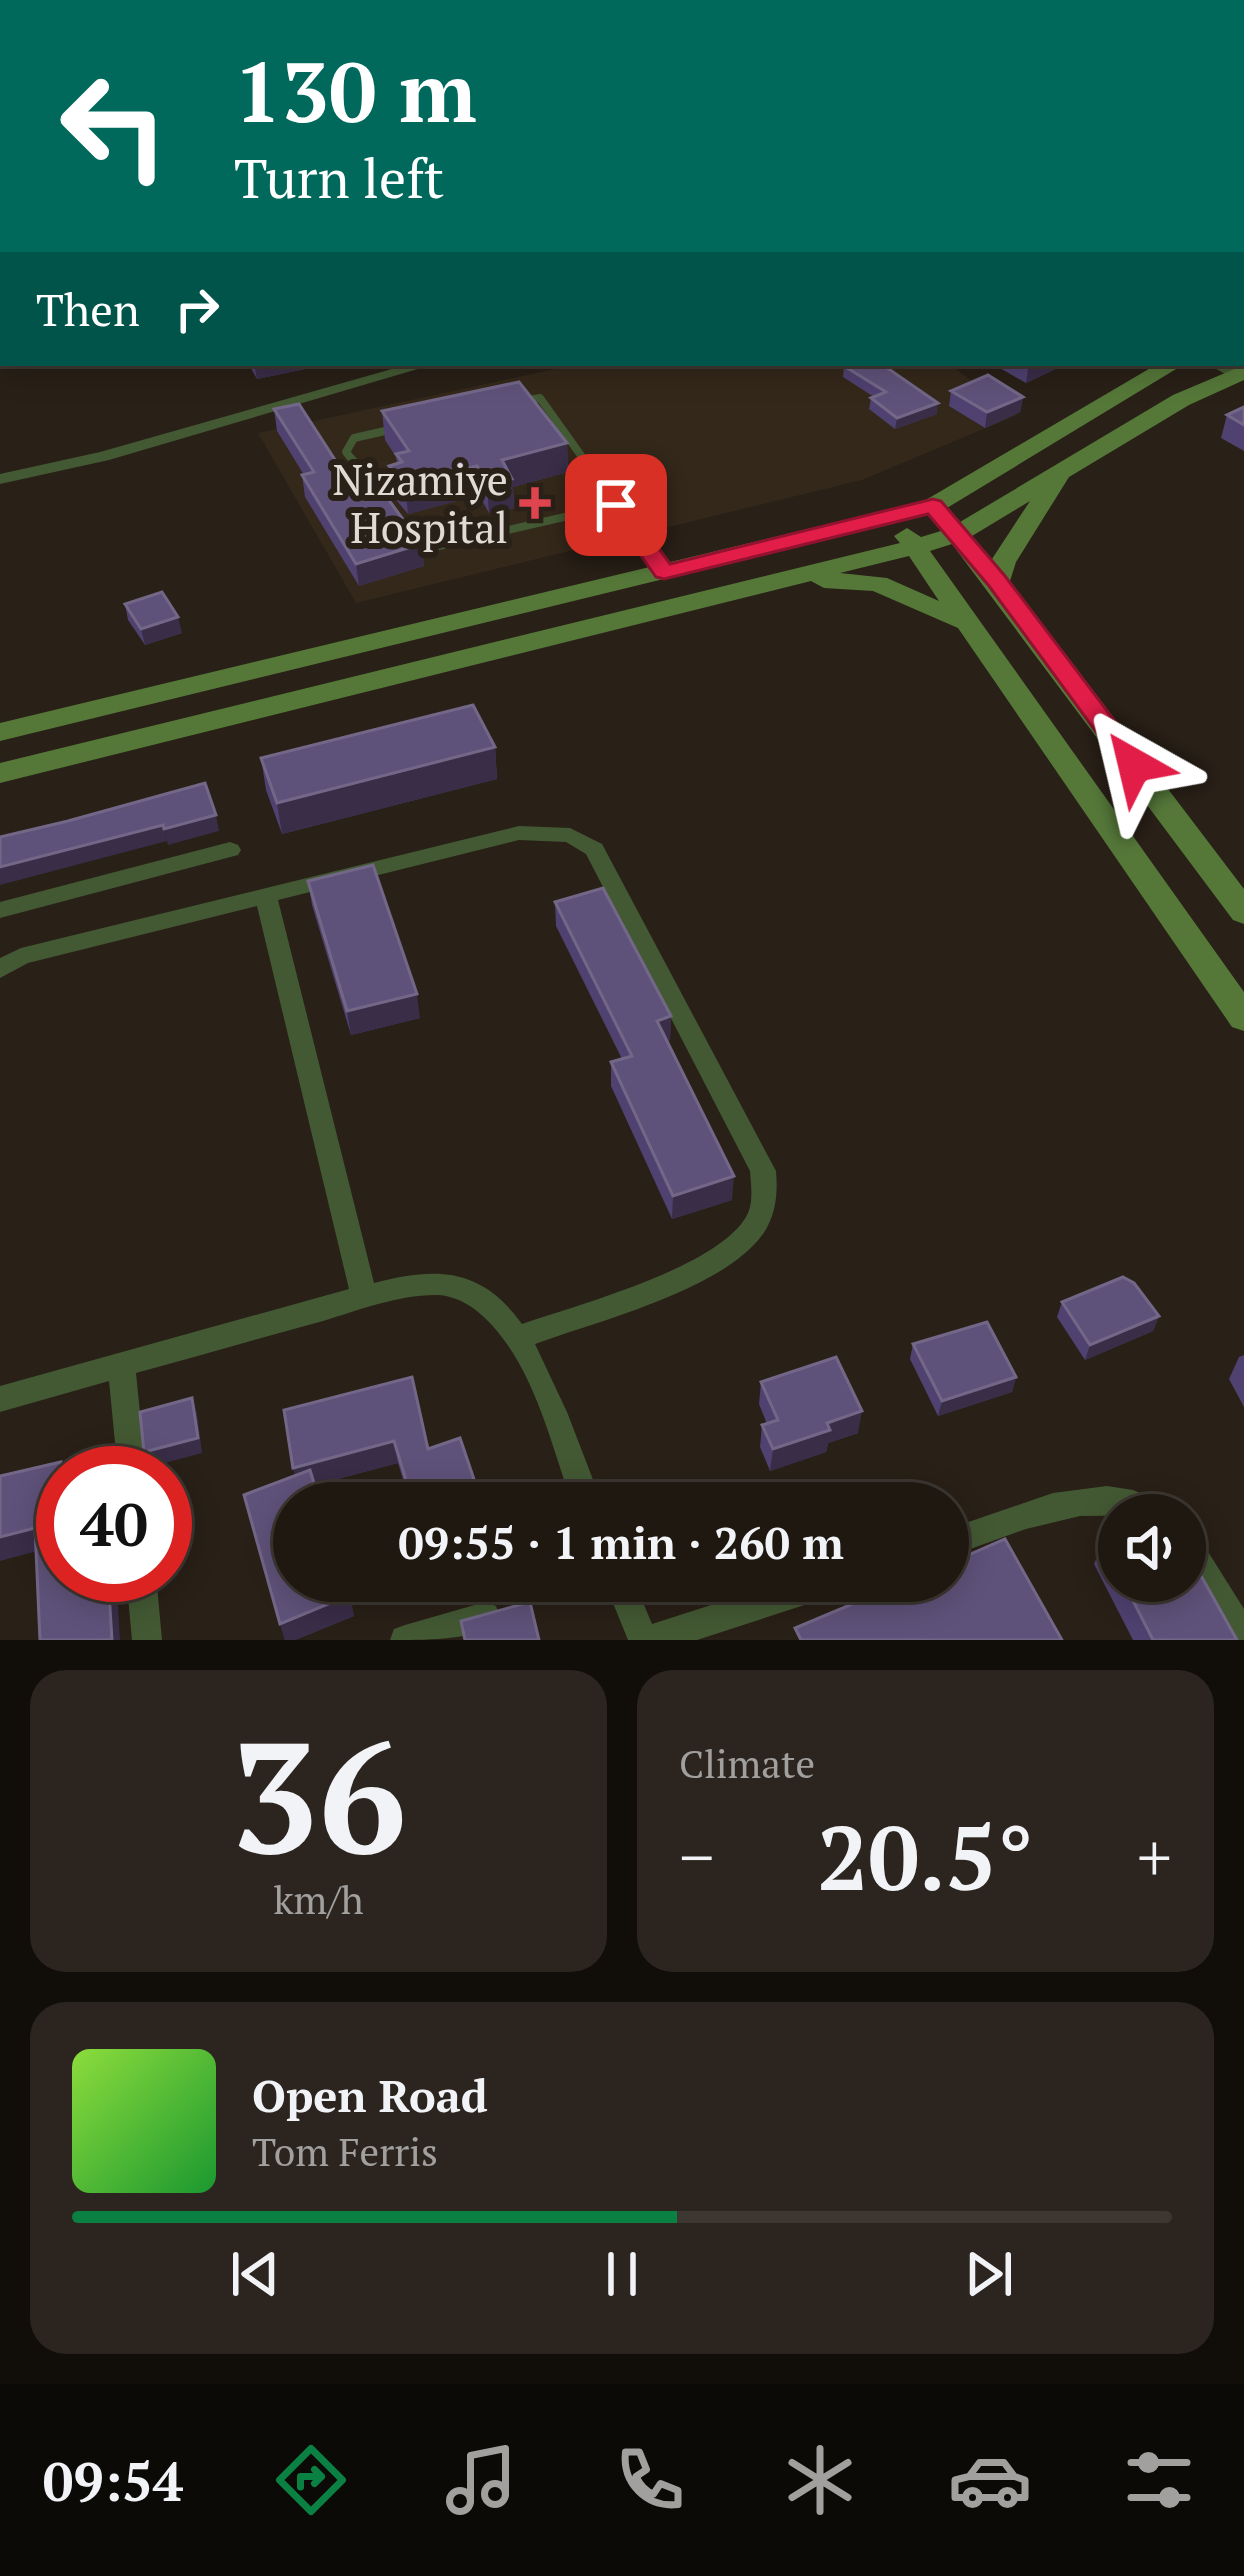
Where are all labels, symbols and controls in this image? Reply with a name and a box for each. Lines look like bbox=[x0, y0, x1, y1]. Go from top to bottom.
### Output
text: 130 m bbox=[234, 35, 477, 146]
icon: left bbox=[36, 48, 192, 204]
text: Turn left bbox=[234, 142, 444, 213]
icon: right bbox=[164, 276, 230, 342]
text: Then bbox=[36, 279, 140, 339]
place label: Nizamiye Hospital bbox=[332, 451, 508, 555]
pin bbox=[565, 454, 667, 556]
icon: arrive bbox=[583, 472, 649, 538]
marker: Nizamiye Hospital bbox=[519, 487, 551, 519]
position arrow bbox=[1071, 702, 1197, 828]
speed limit sign: 40 bbox=[36, 1446, 192, 1602]
map controls bbox=[1098, 1494, 1206, 1602]
button: sound bbox=[1098, 1494, 1206, 1602]
text: 09:55 · 1 min · 260 m bbox=[398, 1512, 844, 1572]
text: 36 bbox=[230, 1691, 407, 1898]
text: Climate bbox=[679, 1737, 815, 1789]
text: 20.5° bbox=[817, 1796, 1034, 1916]
text: − bbox=[679, 1812, 714, 1900]
text: + bbox=[1137, 1812, 1172, 1900]
text: km/h bbox=[273, 1873, 364, 1925]
text: Open Road bbox=[252, 2065, 488, 2125]
text: Tom Ferris bbox=[252, 2125, 438, 2177]
icon: previous bbox=[222, 2241, 288, 2307]
icon: pause bbox=[589, 2241, 655, 2307]
icon: next bbox=[956, 2241, 1022, 2307]
icon: directions bbox=[269, 2438, 353, 2522]
icon: music bbox=[439, 2438, 523, 2522]
icon: phone bbox=[608, 2438, 692, 2522]
icon: climate bbox=[778, 2438, 862, 2522]
icon: car bbox=[948, 2438, 1032, 2522]
icon: filters bbox=[1117, 2438, 1201, 2522]
text: 09:54 bbox=[43, 2445, 183, 2516]

